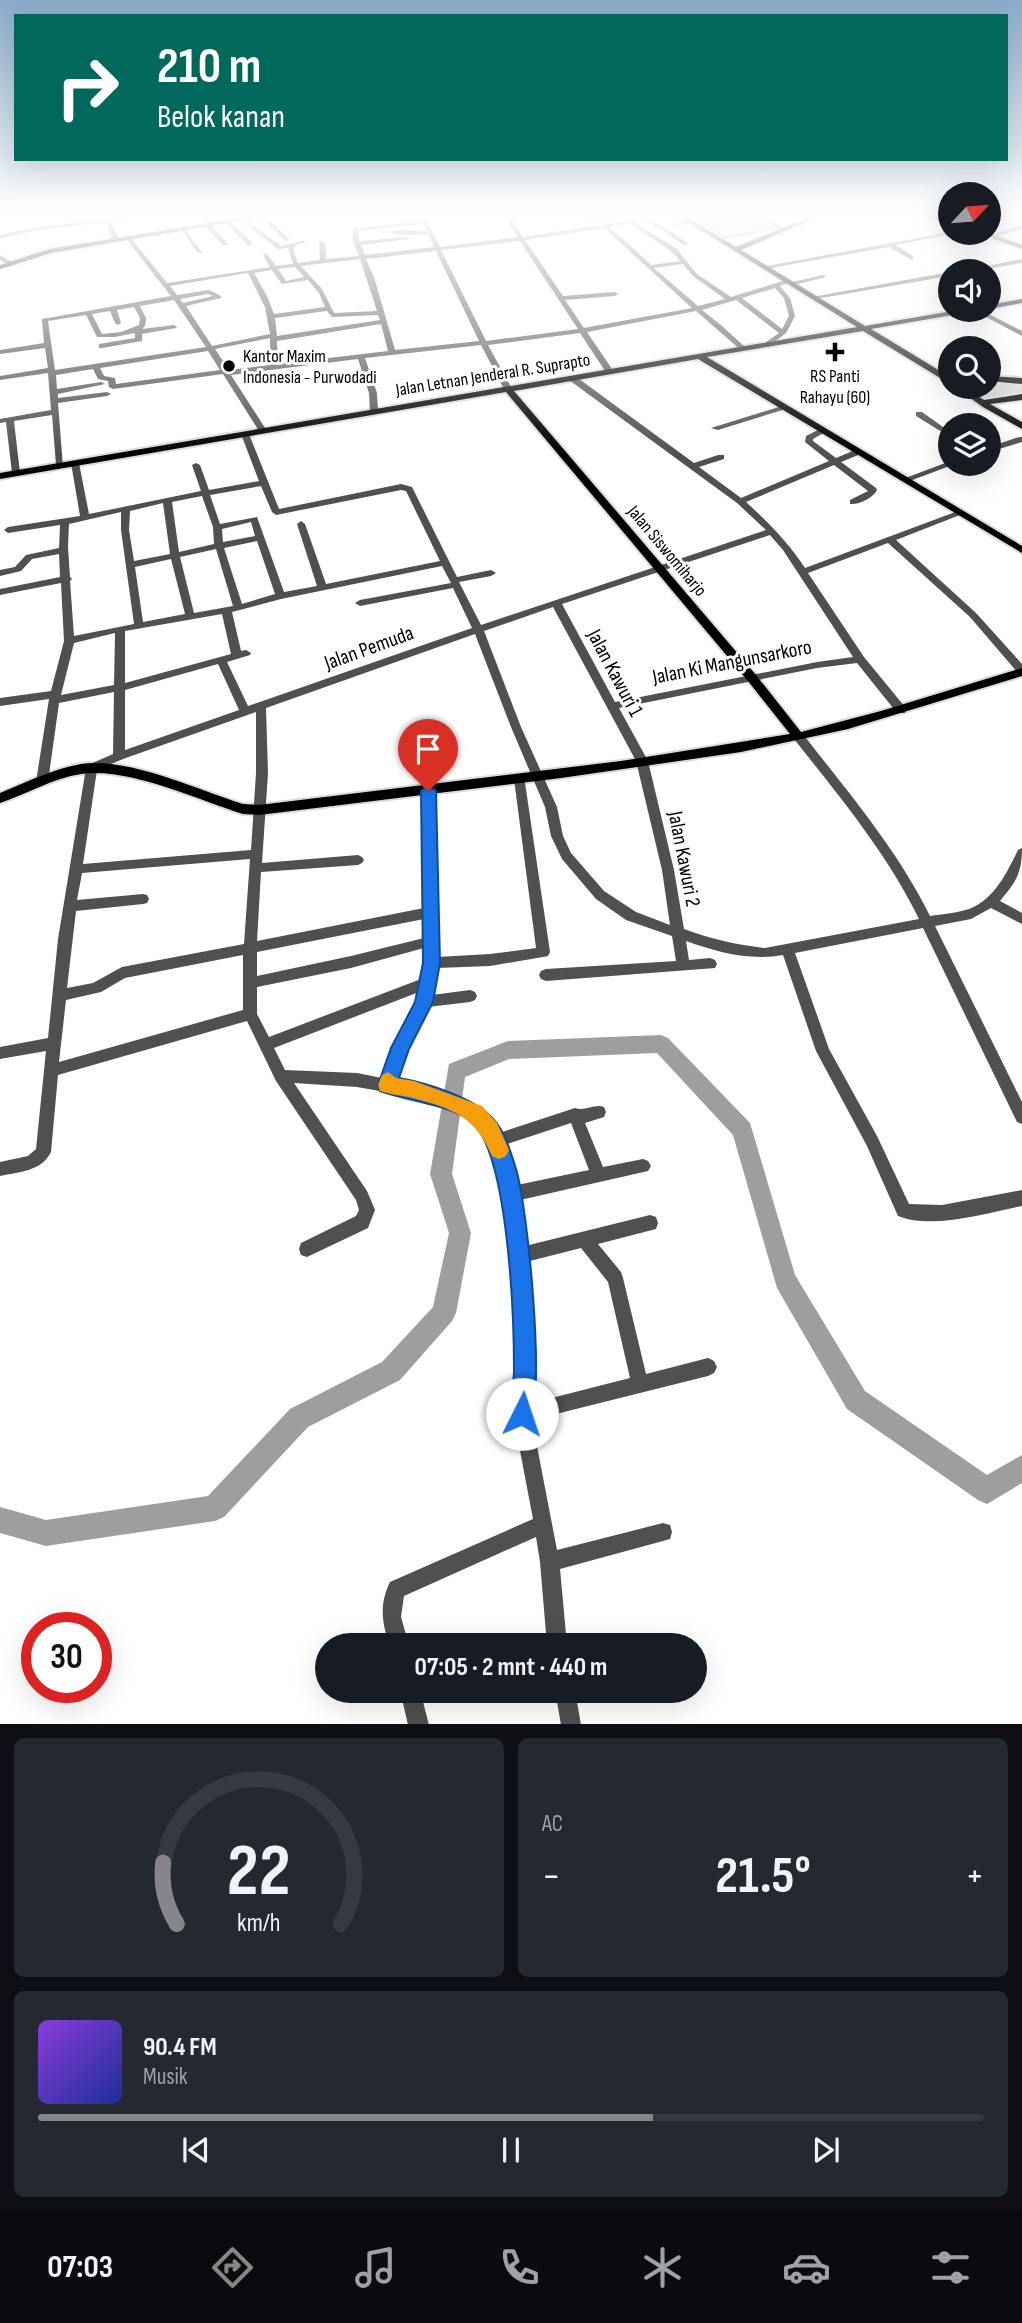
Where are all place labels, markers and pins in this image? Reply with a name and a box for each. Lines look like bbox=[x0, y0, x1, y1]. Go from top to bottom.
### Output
marker: RS Panti Rahayu (60) bbox=[825, 342, 845, 362]
place label: Kantor Maxim Indonesia - Purwodadi bbox=[243, 346, 377, 388]
marker: Kantor Maxim Indonesia - Purwodadi bbox=[221, 358, 237, 374]
place label: RS Panti Rahayu (60) bbox=[800, 366, 870, 408]
pin bbox=[398, 719, 458, 791]

